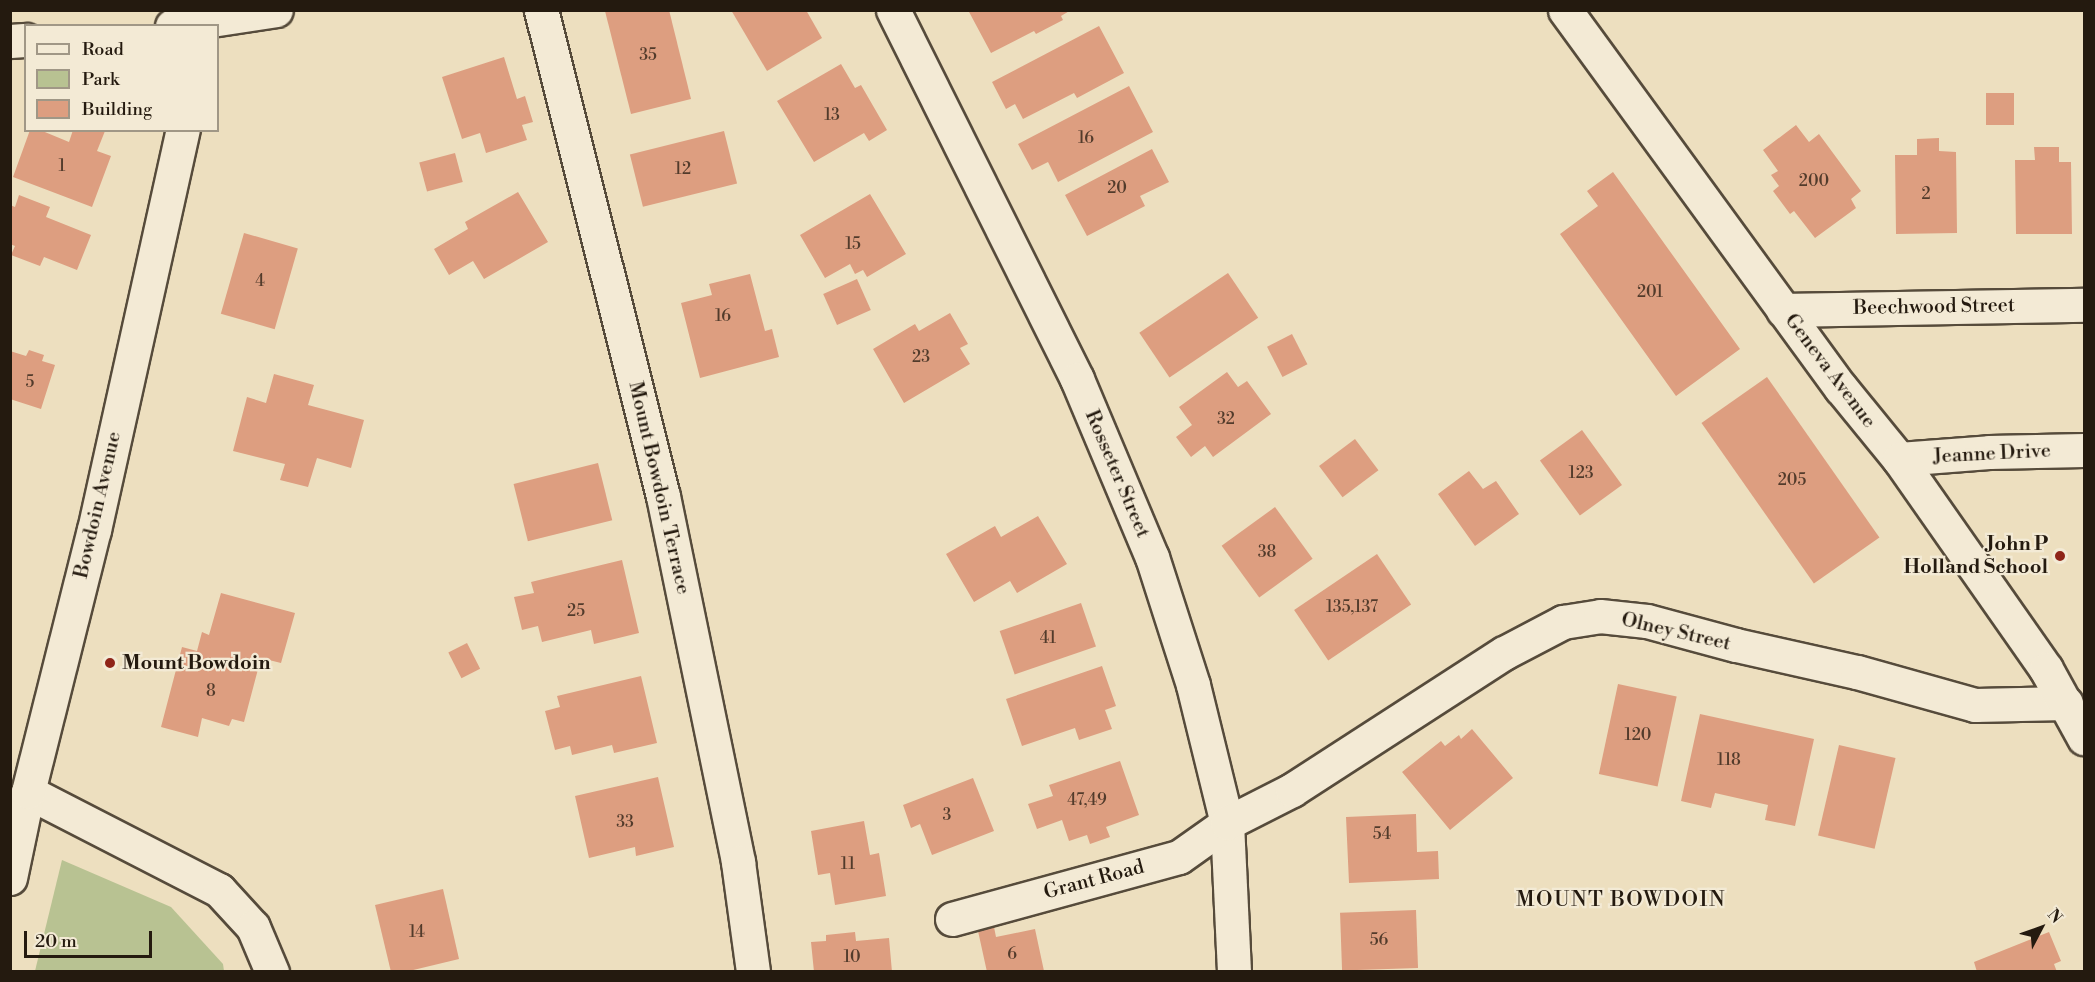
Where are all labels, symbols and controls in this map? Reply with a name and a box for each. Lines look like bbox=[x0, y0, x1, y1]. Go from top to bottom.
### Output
legend bbox=[24, 24, 219, 132]
text: Road bbox=[82, 38, 124, 61]
house number: 35 bbox=[639, 45, 657, 65]
text: Park bbox=[82, 68, 119, 91]
text: Building bbox=[82, 98, 152, 121]
house number: 13 bbox=[824, 105, 840, 125]
house number: 16 bbox=[1078, 128, 1094, 148]
house number: 1 bbox=[59, 156, 65, 176]
house number: 12 bbox=[675, 159, 691, 179]
house number: 200 bbox=[1799, 171, 1829, 191]
house number: 20 bbox=[1107, 178, 1127, 198]
house number: 2 bbox=[1921, 184, 1931, 204]
house number: 15 bbox=[845, 234, 861, 254]
house number: 4 bbox=[255, 271, 265, 291]
house number: 201 bbox=[1637, 282, 1663, 302]
street label: Beechwood Street bbox=[1853, 294, 2015, 320]
house number: 16 bbox=[715, 306, 731, 326]
street label: Geneva Avenue bbox=[1779, 309, 1881, 433]
house number: 23 bbox=[912, 347, 930, 367]
house number: 5 bbox=[26, 372, 34, 392]
street label: Mount Bowdoin Terrace bbox=[623, 379, 695, 597]
street label: Rosseter Street bbox=[1079, 406, 1155, 542]
house number: 32 bbox=[1217, 409, 1235, 429]
street label: Bowdoin Avenue bbox=[69, 429, 127, 581]
street label: Jeanne Drive bbox=[1933, 439, 2051, 469]
house number: 123 bbox=[1568, 463, 1594, 483]
house number: 205 bbox=[1778, 470, 1806, 490]
place label: John P Holland School bbox=[1903, 532, 2048, 579]
house number: 38 bbox=[1258, 542, 1276, 562]
marker: John P Holland School bbox=[2053, 549, 2067, 563]
house number: 135,137 bbox=[1326, 597, 1378, 617]
house number: 25 bbox=[567, 601, 585, 621]
street label: Olney Street bbox=[1619, 608, 1733, 656]
house number: 41 bbox=[1040, 628, 1056, 648]
place label: Mount Bowdoin bbox=[122, 651, 270, 675]
marker: Mount Bowdoin bbox=[103, 656, 117, 670]
house number: 8 bbox=[206, 681, 216, 701]
house number: 120 bbox=[1625, 725, 1651, 745]
house number: 118 bbox=[1717, 750, 1741, 770]
house number: 47,49 bbox=[1067, 790, 1107, 810]
house number: 3 bbox=[943, 805, 951, 825]
house number: 33 bbox=[616, 812, 634, 832]
house number: 54 bbox=[1373, 824, 1391, 844]
house number: 11 bbox=[841, 854, 855, 874]
street label: Grant Road bbox=[1041, 855, 1147, 905]
district label: MOUNT BOWDOIN bbox=[1516, 887, 1726, 913]
north arrow bbox=[2011, 898, 2071, 958]
text: N bbox=[2043, 905, 2066, 928]
scale bar bbox=[27, 919, 154, 957]
house number: 14 bbox=[409, 922, 425, 942]
text: 20 m bbox=[35, 930, 77, 953]
house number: 56 bbox=[1370, 930, 1388, 950]
house number: 6 bbox=[1007, 944, 1017, 964]
house number: 10 bbox=[844, 947, 860, 967]

